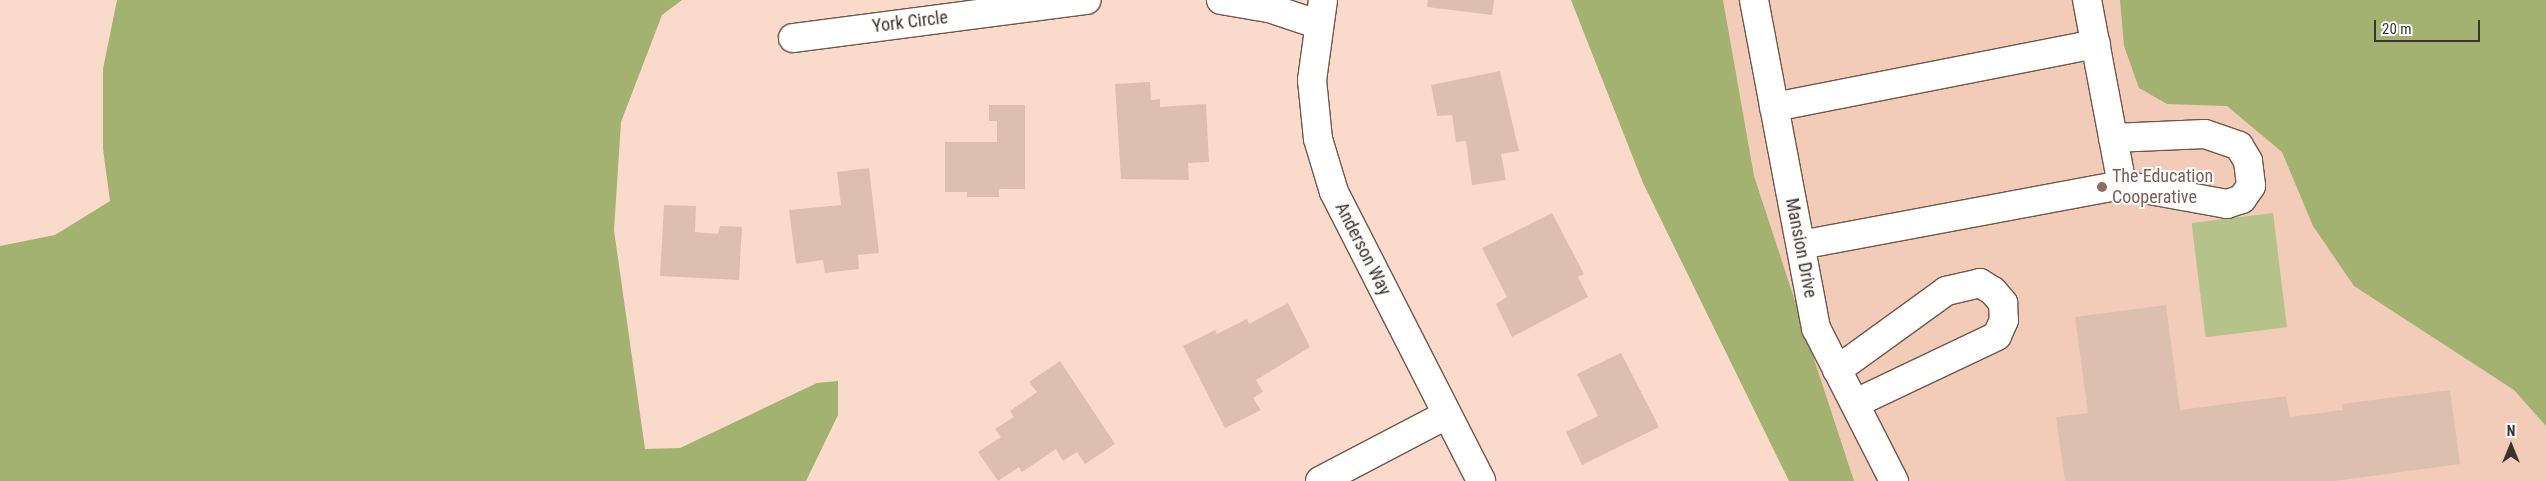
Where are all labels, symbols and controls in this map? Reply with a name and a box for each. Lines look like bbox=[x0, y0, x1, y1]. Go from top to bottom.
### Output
street label: York Circle bbox=[871, 7, 949, 37]
scale bar bbox=[2376, 10, 2482, 42]
text: 20 m bbox=[2382, 20, 2412, 38]
place label: The Education Cooperative bbox=[2112, 166, 2213, 208]
marker: The Education Cooperative bbox=[2096, 181, 2108, 193]
street label: Mansion Drive bbox=[1781, 196, 1821, 300]
street label: Anderson Way bbox=[1330, 199, 1396, 299]
north arrow bbox=[2486, 421, 2536, 471]
text: N bbox=[2507, 423, 2515, 439]

